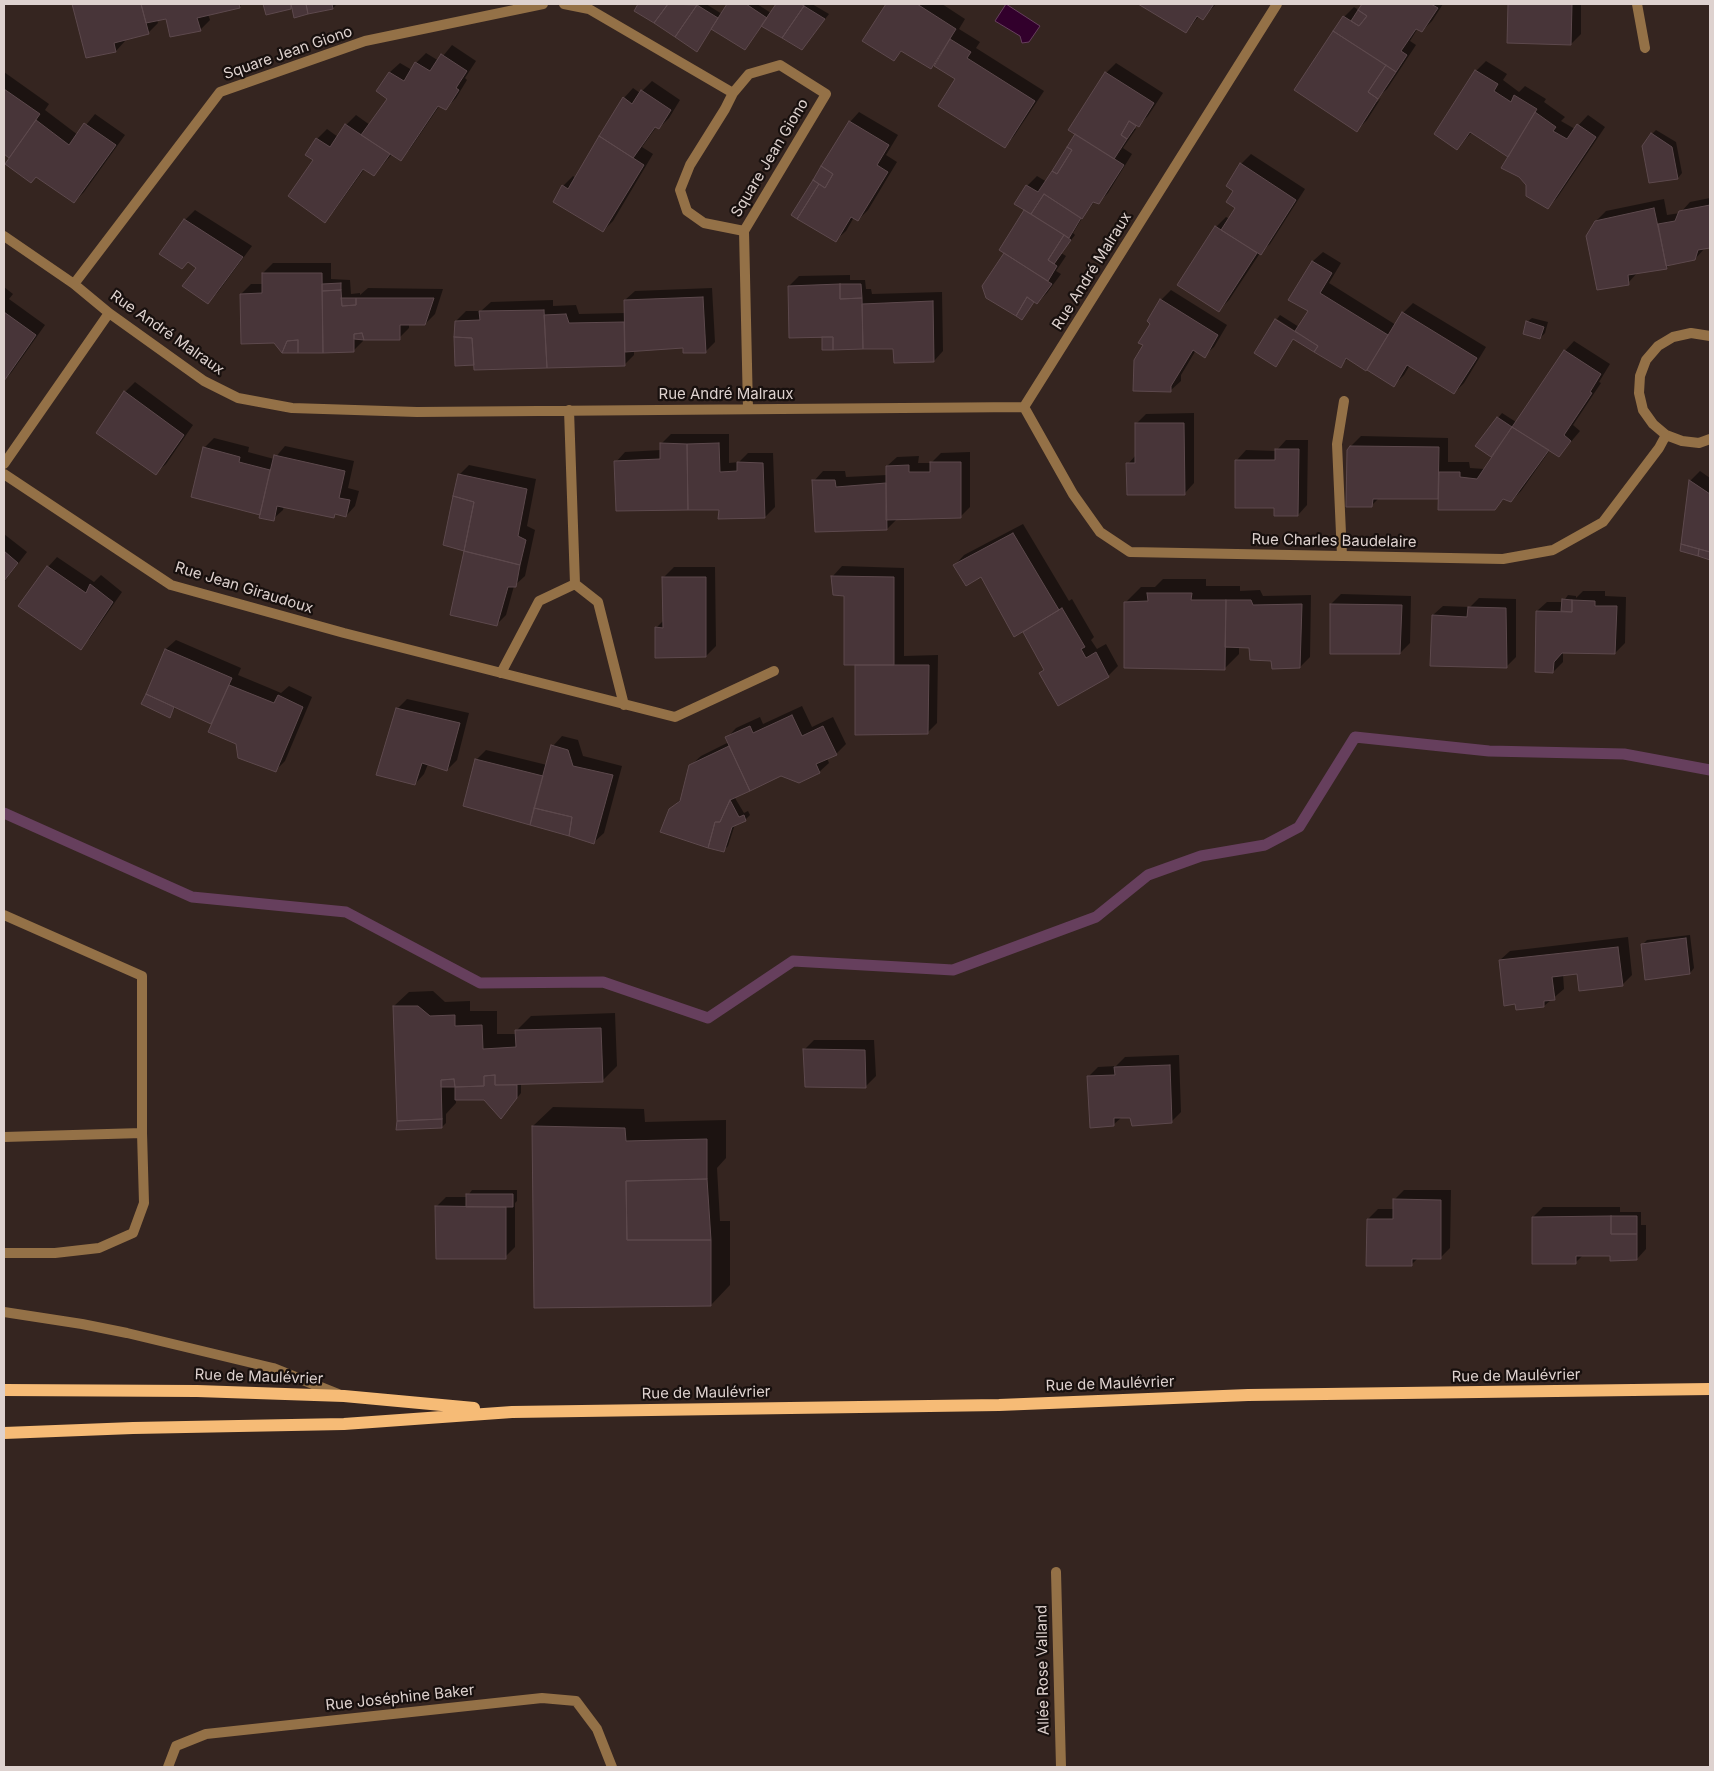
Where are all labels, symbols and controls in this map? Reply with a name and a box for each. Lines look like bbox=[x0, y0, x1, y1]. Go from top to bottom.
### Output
street label: Square Jean Giono bbox=[221, 22, 355, 84]
street label: Square Jean Giono bbox=[727, 95, 813, 221]
street label: Rue André Malraux bbox=[1049, 209, 1135, 333]
street label: Rue André Malraux bbox=[107, 287, 227, 379]
street label: Rue André Malraux bbox=[659, 385, 793, 403]
street label: Rue Charles Baudelaire bbox=[1251, 531, 1417, 551]
street label: Rue Jean Giraudoux bbox=[173, 558, 315, 618]
street label: Rue de Maulévrier bbox=[194, 1366, 324, 1388]
street label: Rue de Maulévrier bbox=[1451, 1366, 1581, 1386]
street label: Rue de Maulévrier bbox=[1045, 1373, 1175, 1395]
street label: Rue de Maulévrier bbox=[641, 1383, 771, 1403]
street label: Allée Rose Valland bbox=[1033, 1605, 1053, 1735]
street label: Rue Joséphine Baker bbox=[325, 1681, 475, 1715]

